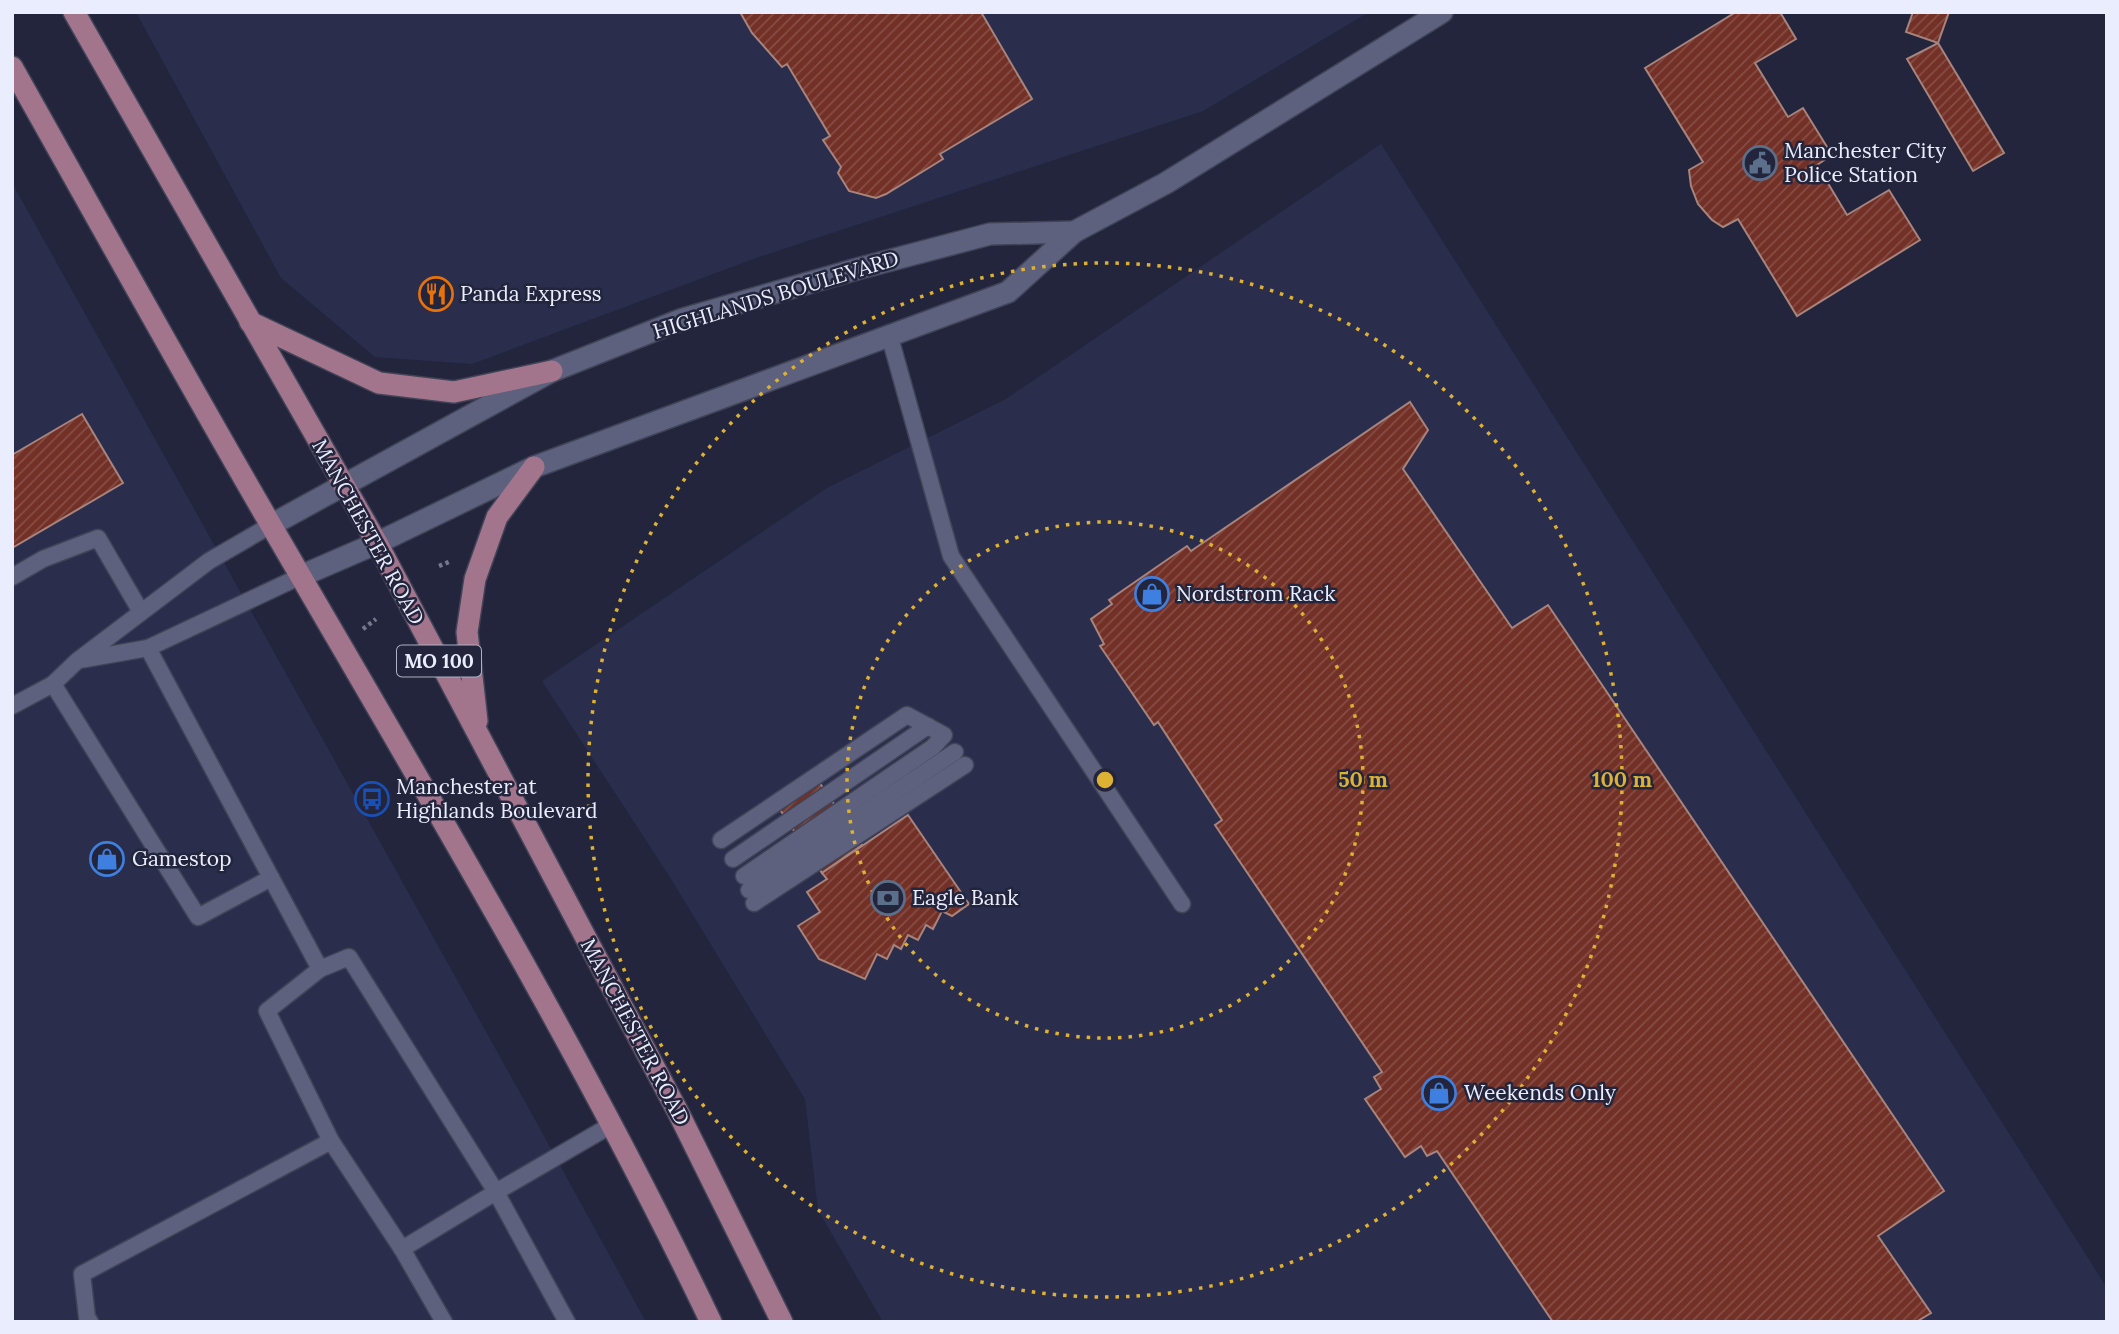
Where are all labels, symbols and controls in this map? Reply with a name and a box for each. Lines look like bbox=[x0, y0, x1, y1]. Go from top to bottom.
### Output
place label: Manchester City Police Station bbox=[1784, 137, 1946, 188]
public building icon: Manchester City Police Station bbox=[1741, 144, 1779, 182]
street label: HIGHLANDS BOULEVARD bbox=[650, 244, 902, 345]
restaurant icon: Panda Express bbox=[417, 275, 455, 313]
place label: Panda Express bbox=[460, 280, 602, 307]
street label: MANCHESTER ROAD bbox=[306, 434, 431, 629]
shop icon: Nordstrom Rack bbox=[1133, 575, 1171, 613]
place label: Nordstrom Rack bbox=[1176, 580, 1336, 607]
road number: MO 100 bbox=[397, 646, 481, 676]
text: 50 m bbox=[1338, 766, 1388, 793]
text: 100 m bbox=[1592, 766, 1652, 793]
centre of rings bbox=[1093, 768, 1117, 792]
place label: Manchester at Highlands Boulevard bbox=[396, 773, 598, 824]
bus stop icon: Manchester at Highlands Boulevard bbox=[353, 780, 391, 818]
shop icon: Gamestop bbox=[88, 840, 126, 878]
place label: Gamestop bbox=[132, 845, 232, 872]
bank icon: Eagle Bank bbox=[869, 879, 907, 917]
place label: Eagle Bank bbox=[912, 884, 1019, 911]
street label: MANCHESTER ROAD bbox=[575, 934, 696, 1130]
shop icon: Weekends Only bbox=[1420, 1074, 1458, 1112]
place label: Weekends Only bbox=[1464, 1079, 1616, 1106]

